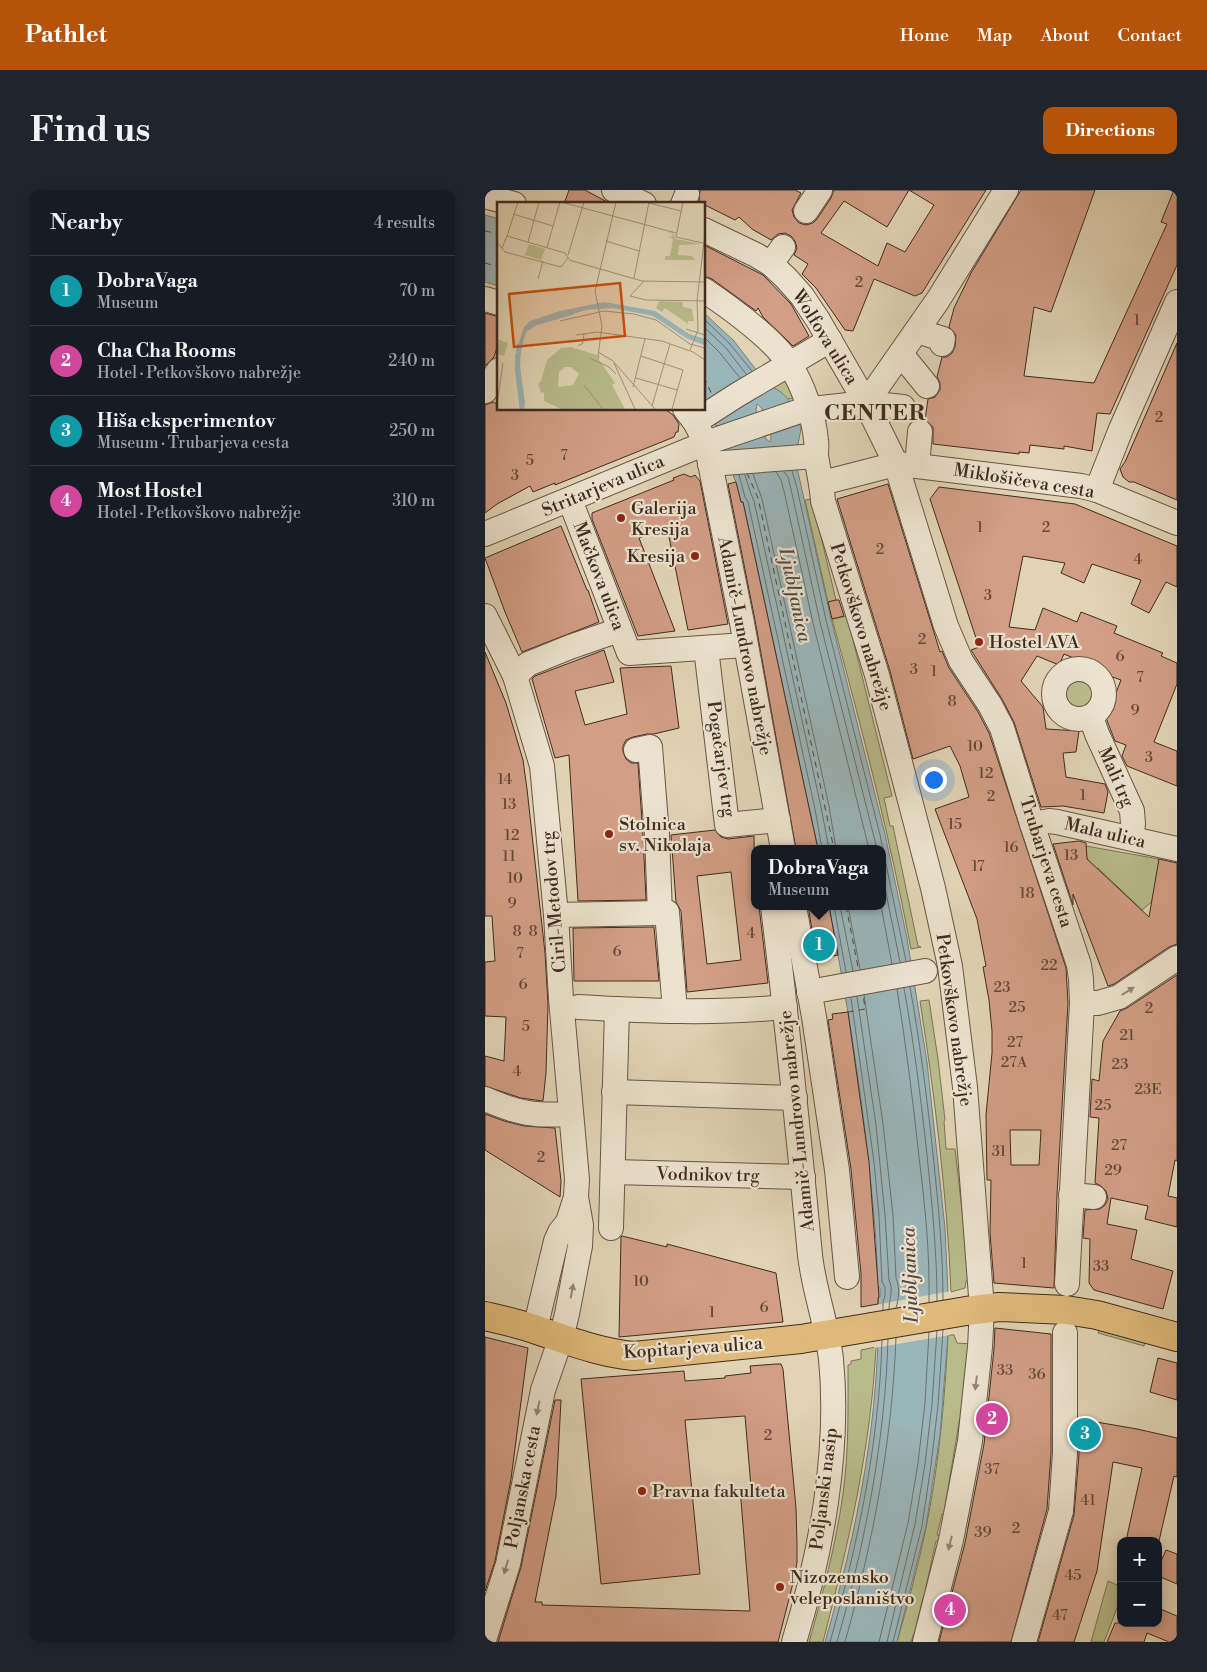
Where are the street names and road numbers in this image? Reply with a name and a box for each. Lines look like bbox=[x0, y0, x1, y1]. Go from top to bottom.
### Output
street label: Wolfova ulica bbox=[786, 284, 864, 390]
street label: Stritarjeva ulica bbox=[538, 450, 669, 522]
street label: Miklošičeva cesta bbox=[952, 459, 1097, 504]
street label: Mačkova ulica bbox=[568, 518, 631, 634]
street label: Adamič-Lundrovo nabrežje bbox=[712, 534, 778, 757]
street label: Petkovškovo nabrežje bbox=[825, 540, 897, 714]
street label: Pogačarjev trg bbox=[701, 699, 741, 819]
street label: Mali trg bbox=[1093, 743, 1140, 811]
street label: Trubarjeva cesta bbox=[1014, 793, 1078, 931]
street label: Mala ulica bbox=[1062, 812, 1149, 854]
street label: Ciril-Metodov trg bbox=[536, 830, 572, 974]
street label: Petkovškovo nabrežje bbox=[930, 932, 978, 1108]
street label: Adamič-Lundrovo nabrežje bbox=[774, 1009, 820, 1234]
street label: Vodnikov trg bbox=[655, 1163, 760, 1187]
street label: Kopitarjeva ulica bbox=[623, 1332, 764, 1364]
street label: Poljanska cesta bbox=[500, 1423, 546, 1551]
street label: Poljanski nasip bbox=[805, 1426, 843, 1552]

